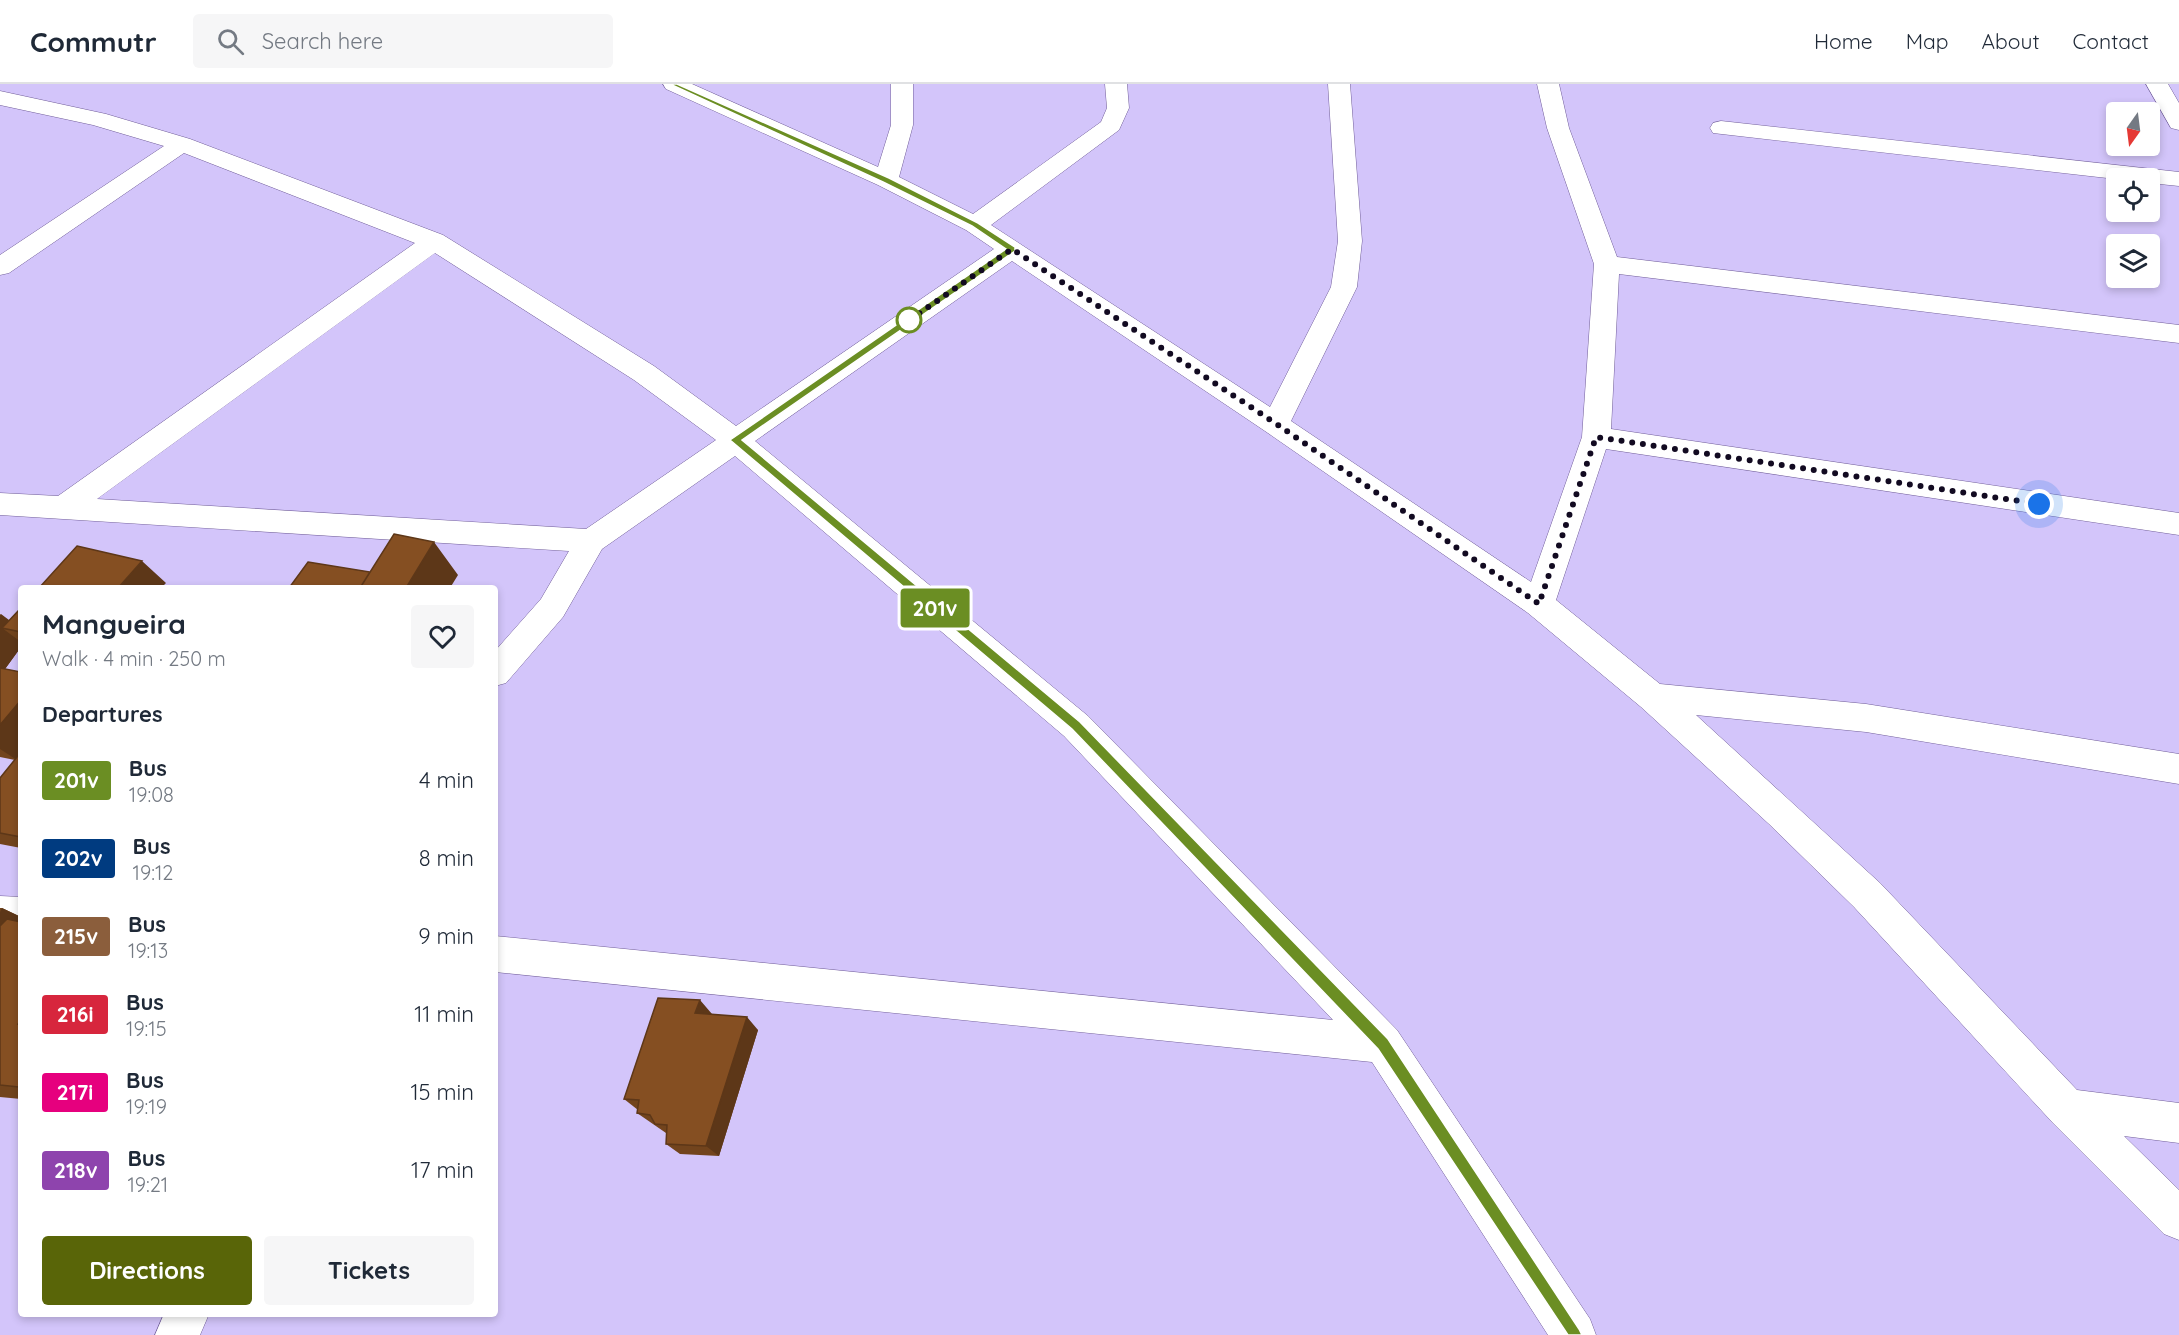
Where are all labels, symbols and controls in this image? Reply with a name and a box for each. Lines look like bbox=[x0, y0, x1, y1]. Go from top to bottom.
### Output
search box bbox=[193, 14, 613, 68]
text: Commutr bbox=[30, 24, 157, 59]
icon: search bbox=[214, 25, 247, 58]
text: Search here bbox=[262, 27, 383, 55]
text: Home bbox=[1814, 28, 1873, 54]
text: Map bbox=[1906, 28, 1949, 54]
text: About bbox=[1982, 28, 2040, 54]
text: Contact bbox=[2073, 28, 2149, 54]
north arrow bbox=[2106, 102, 2160, 156]
map controls bbox=[2106, 102, 2160, 288]
button: locate bbox=[2106, 168, 2160, 222]
button: layers bbox=[2106, 234, 2160, 288]
unlabelled marker bbox=[896, 307, 922, 333]
your location bbox=[2024, 489, 2054, 519]
line badge: 201v bbox=[893, 588, 977, 628]
text: 201v bbox=[913, 595, 957, 621]
button: heart bbox=[411, 605, 474, 668]
text: Mangueira bbox=[42, 606, 186, 641]
text: Walk · 4 min · 250 m bbox=[42, 646, 226, 671]
text: Departures bbox=[42, 700, 163, 728]
text: Bus bbox=[129, 754, 167, 782]
text: 4 min bbox=[419, 766, 474, 794]
text: 201v bbox=[54, 767, 99, 793]
text: 19:08 bbox=[129, 782, 174, 807]
text: Bus bbox=[133, 832, 171, 860]
text: 8 min bbox=[419, 844, 474, 872]
text: 202v bbox=[54, 845, 103, 871]
text: 19:12 bbox=[133, 860, 173, 885]
text: Bus bbox=[128, 910, 166, 938]
text: 9 min bbox=[418, 922, 474, 950]
text: 215v bbox=[54, 923, 98, 949]
text: 19:13 bbox=[128, 938, 168, 963]
text: Bus bbox=[126, 988, 164, 1016]
text: 11 min bbox=[414, 1000, 474, 1028]
text: 216i bbox=[57, 1001, 93, 1027]
text: 19:15 bbox=[126, 1016, 167, 1041]
text: Bus bbox=[126, 1066, 164, 1094]
text: 15 min bbox=[410, 1078, 474, 1106]
text: 217i bbox=[57, 1079, 93, 1105]
text: 19:19 bbox=[126, 1094, 167, 1119]
text: Bus bbox=[127, 1144, 165, 1172]
text: 17 min bbox=[411, 1156, 474, 1184]
text: 218v bbox=[54, 1157, 97, 1183]
text: 19:21 bbox=[127, 1172, 168, 1197]
button: Directions bbox=[42, 1236, 252, 1305]
button: Tickets bbox=[264, 1236, 474, 1305]

